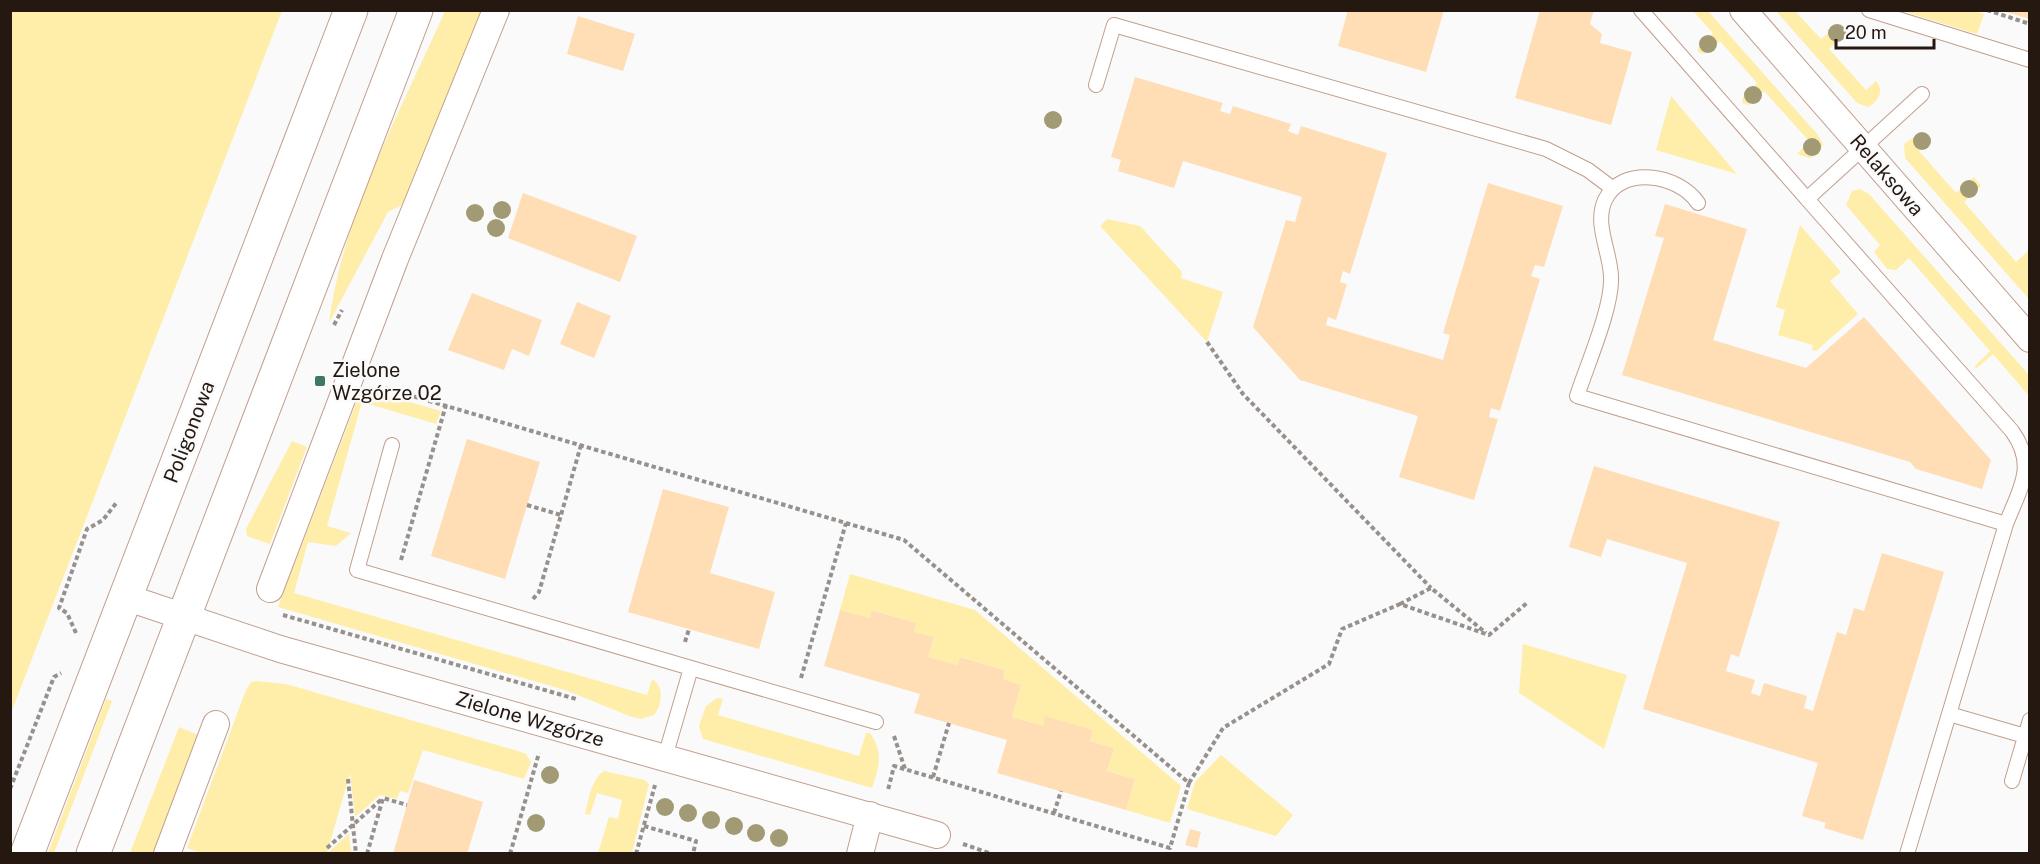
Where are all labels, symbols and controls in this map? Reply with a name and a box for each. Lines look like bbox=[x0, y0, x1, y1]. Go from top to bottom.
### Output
scale bar bbox=[1836, 12, 1934, 50]
text: 20 m bbox=[1845, 22, 1887, 43]
street label: Relaksowa bbox=[1845, 129, 1929, 221]
place label: Zielone Wzgórze 02 bbox=[332, 358, 442, 405]
marker: Zielone Wzgórze 02 bbox=[313, 374, 327, 388]
street label: Poligonowa bbox=[159, 378, 219, 486]
street label: Zielone Wzgórze bbox=[453, 686, 607, 752]

